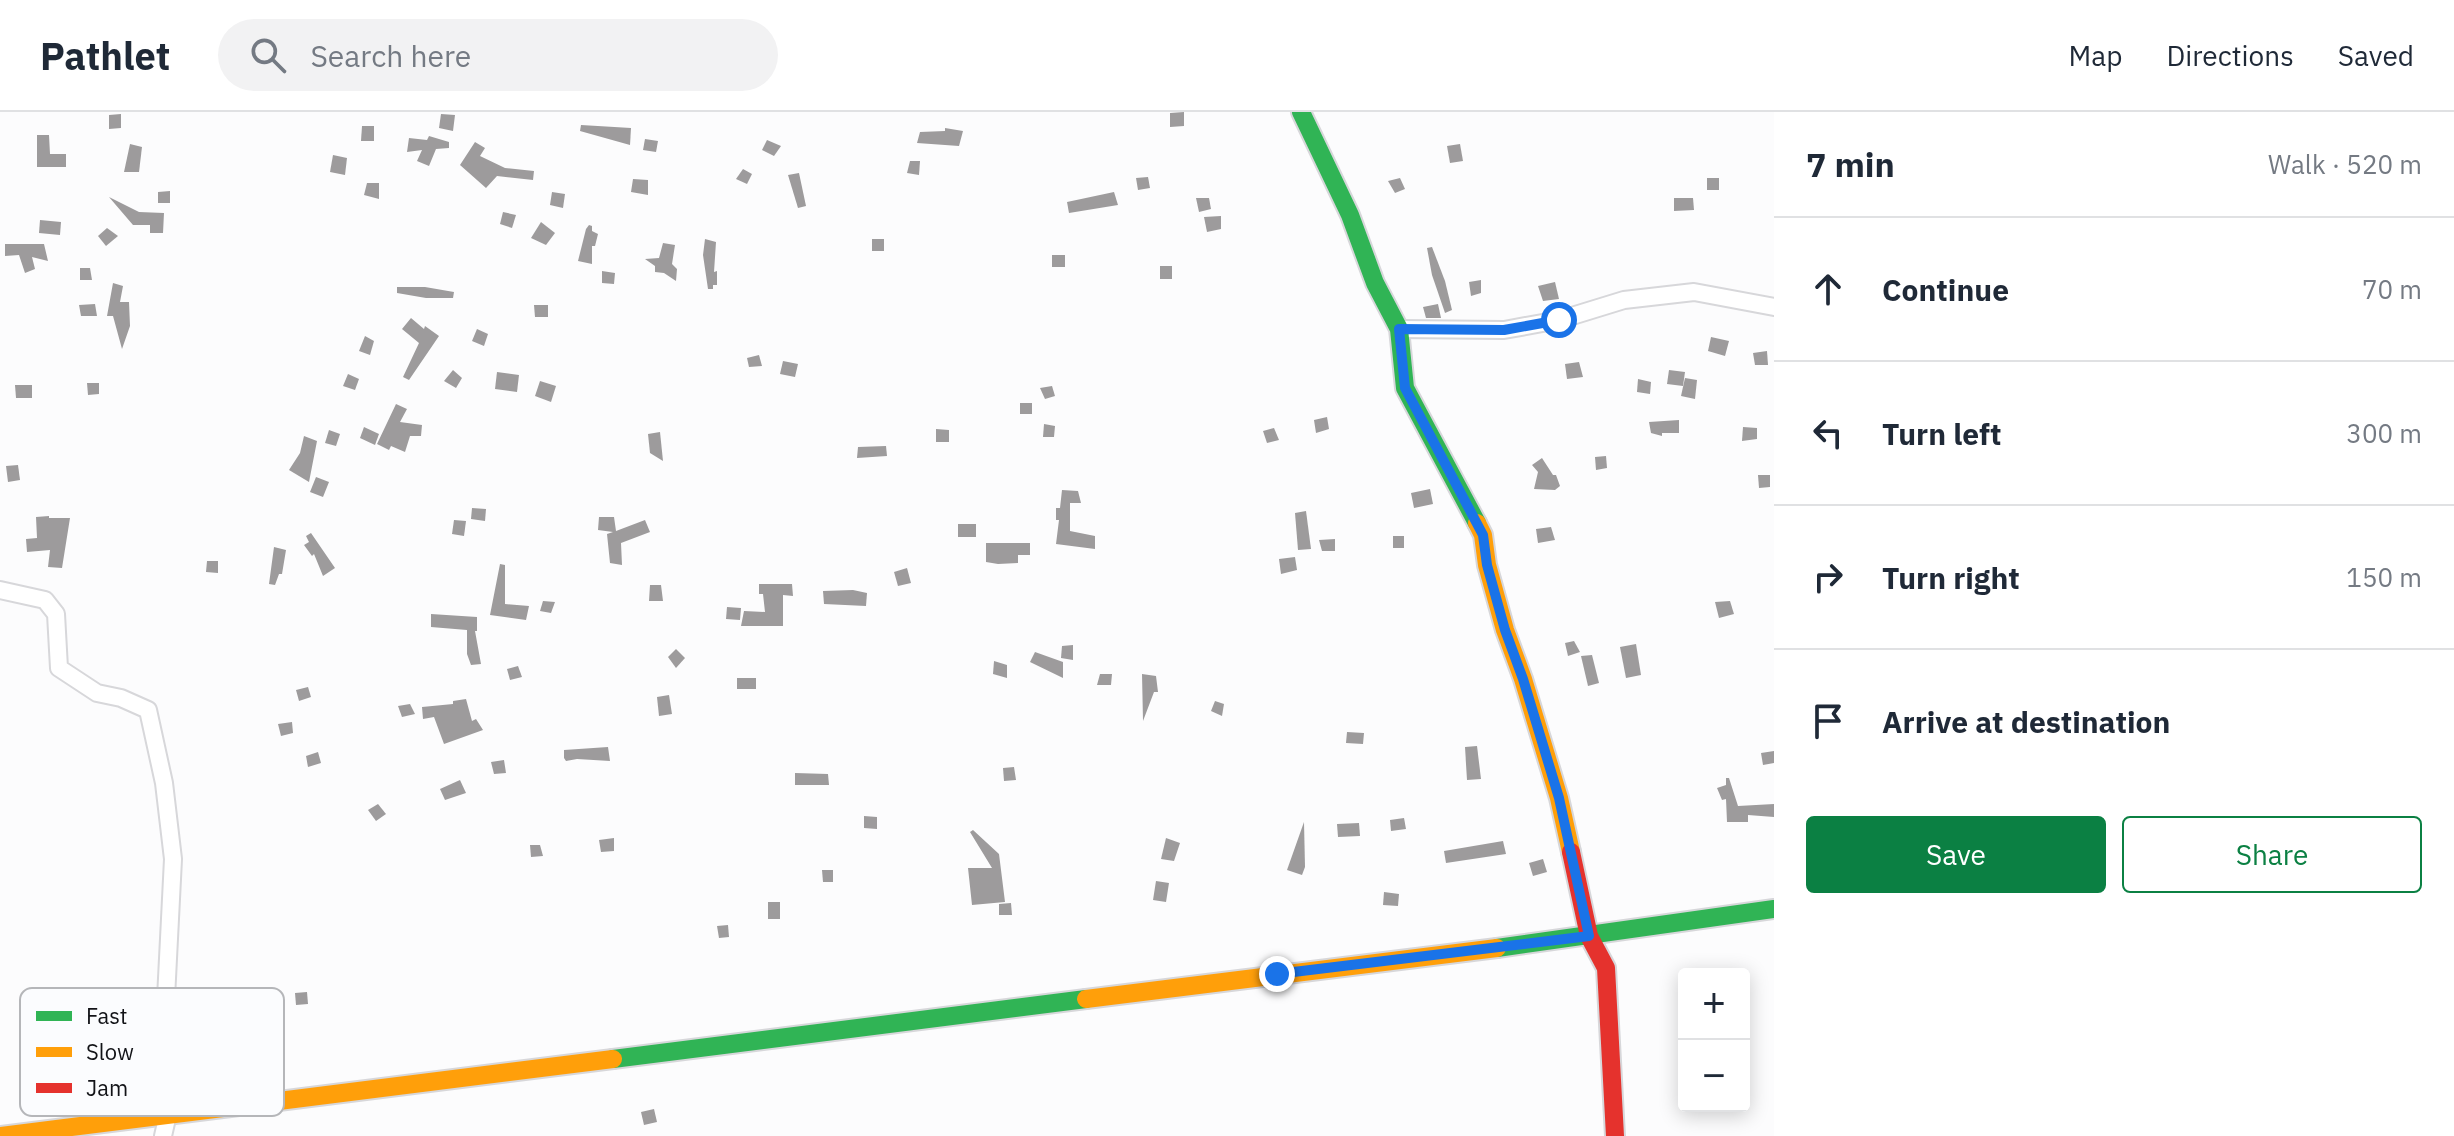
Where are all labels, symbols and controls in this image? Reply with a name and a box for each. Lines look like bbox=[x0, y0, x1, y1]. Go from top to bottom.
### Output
search box bbox=[218, 19, 778, 91]
text: Pathlet bbox=[40, 31, 170, 80]
icon: search bbox=[246, 33, 290, 77]
text: Search here bbox=[310, 36, 471, 75]
text: Map bbox=[2068, 37, 2122, 74]
text: Directions bbox=[2166, 37, 2294, 74]
text: Saved bbox=[2338, 37, 2414, 74]
text: 7 min bbox=[1806, 142, 1895, 186]
text: Walk · 520 m bbox=[2268, 147, 2422, 181]
icon: ahead bbox=[1806, 267, 1850, 311]
text: Continue bbox=[1882, 270, 2009, 309]
text: 70 m bbox=[2362, 272, 2422, 306]
route start bbox=[1541, 302, 1577, 338]
icon: left bbox=[1806, 411, 1850, 455]
text: Turn left bbox=[1882, 414, 2001, 453]
text: 300 m bbox=[2346, 416, 2422, 450]
icon: right bbox=[1806, 555, 1850, 599]
text: Turn right bbox=[1882, 558, 2020, 597]
text: 150 m bbox=[2346, 560, 2422, 594]
icon: arrive bbox=[1806, 699, 1850, 743]
text: Arrive at destination bbox=[1882, 702, 2170, 741]
button: Save bbox=[1806, 816, 2106, 893]
button: Share bbox=[2122, 816, 2422, 893]
route end bbox=[1259, 956, 1295, 992]
map controls bbox=[1678, 968, 1750, 1112]
button: + bbox=[1678, 968, 1750, 1040]
legend bbox=[20, 988, 284, 1116]
text: Fast bbox=[86, 1001, 127, 1030]
text: Slow bbox=[86, 1037, 134, 1066]
button: − bbox=[1678, 1040, 1750, 1112]
text: Jam bbox=[86, 1073, 128, 1102]

